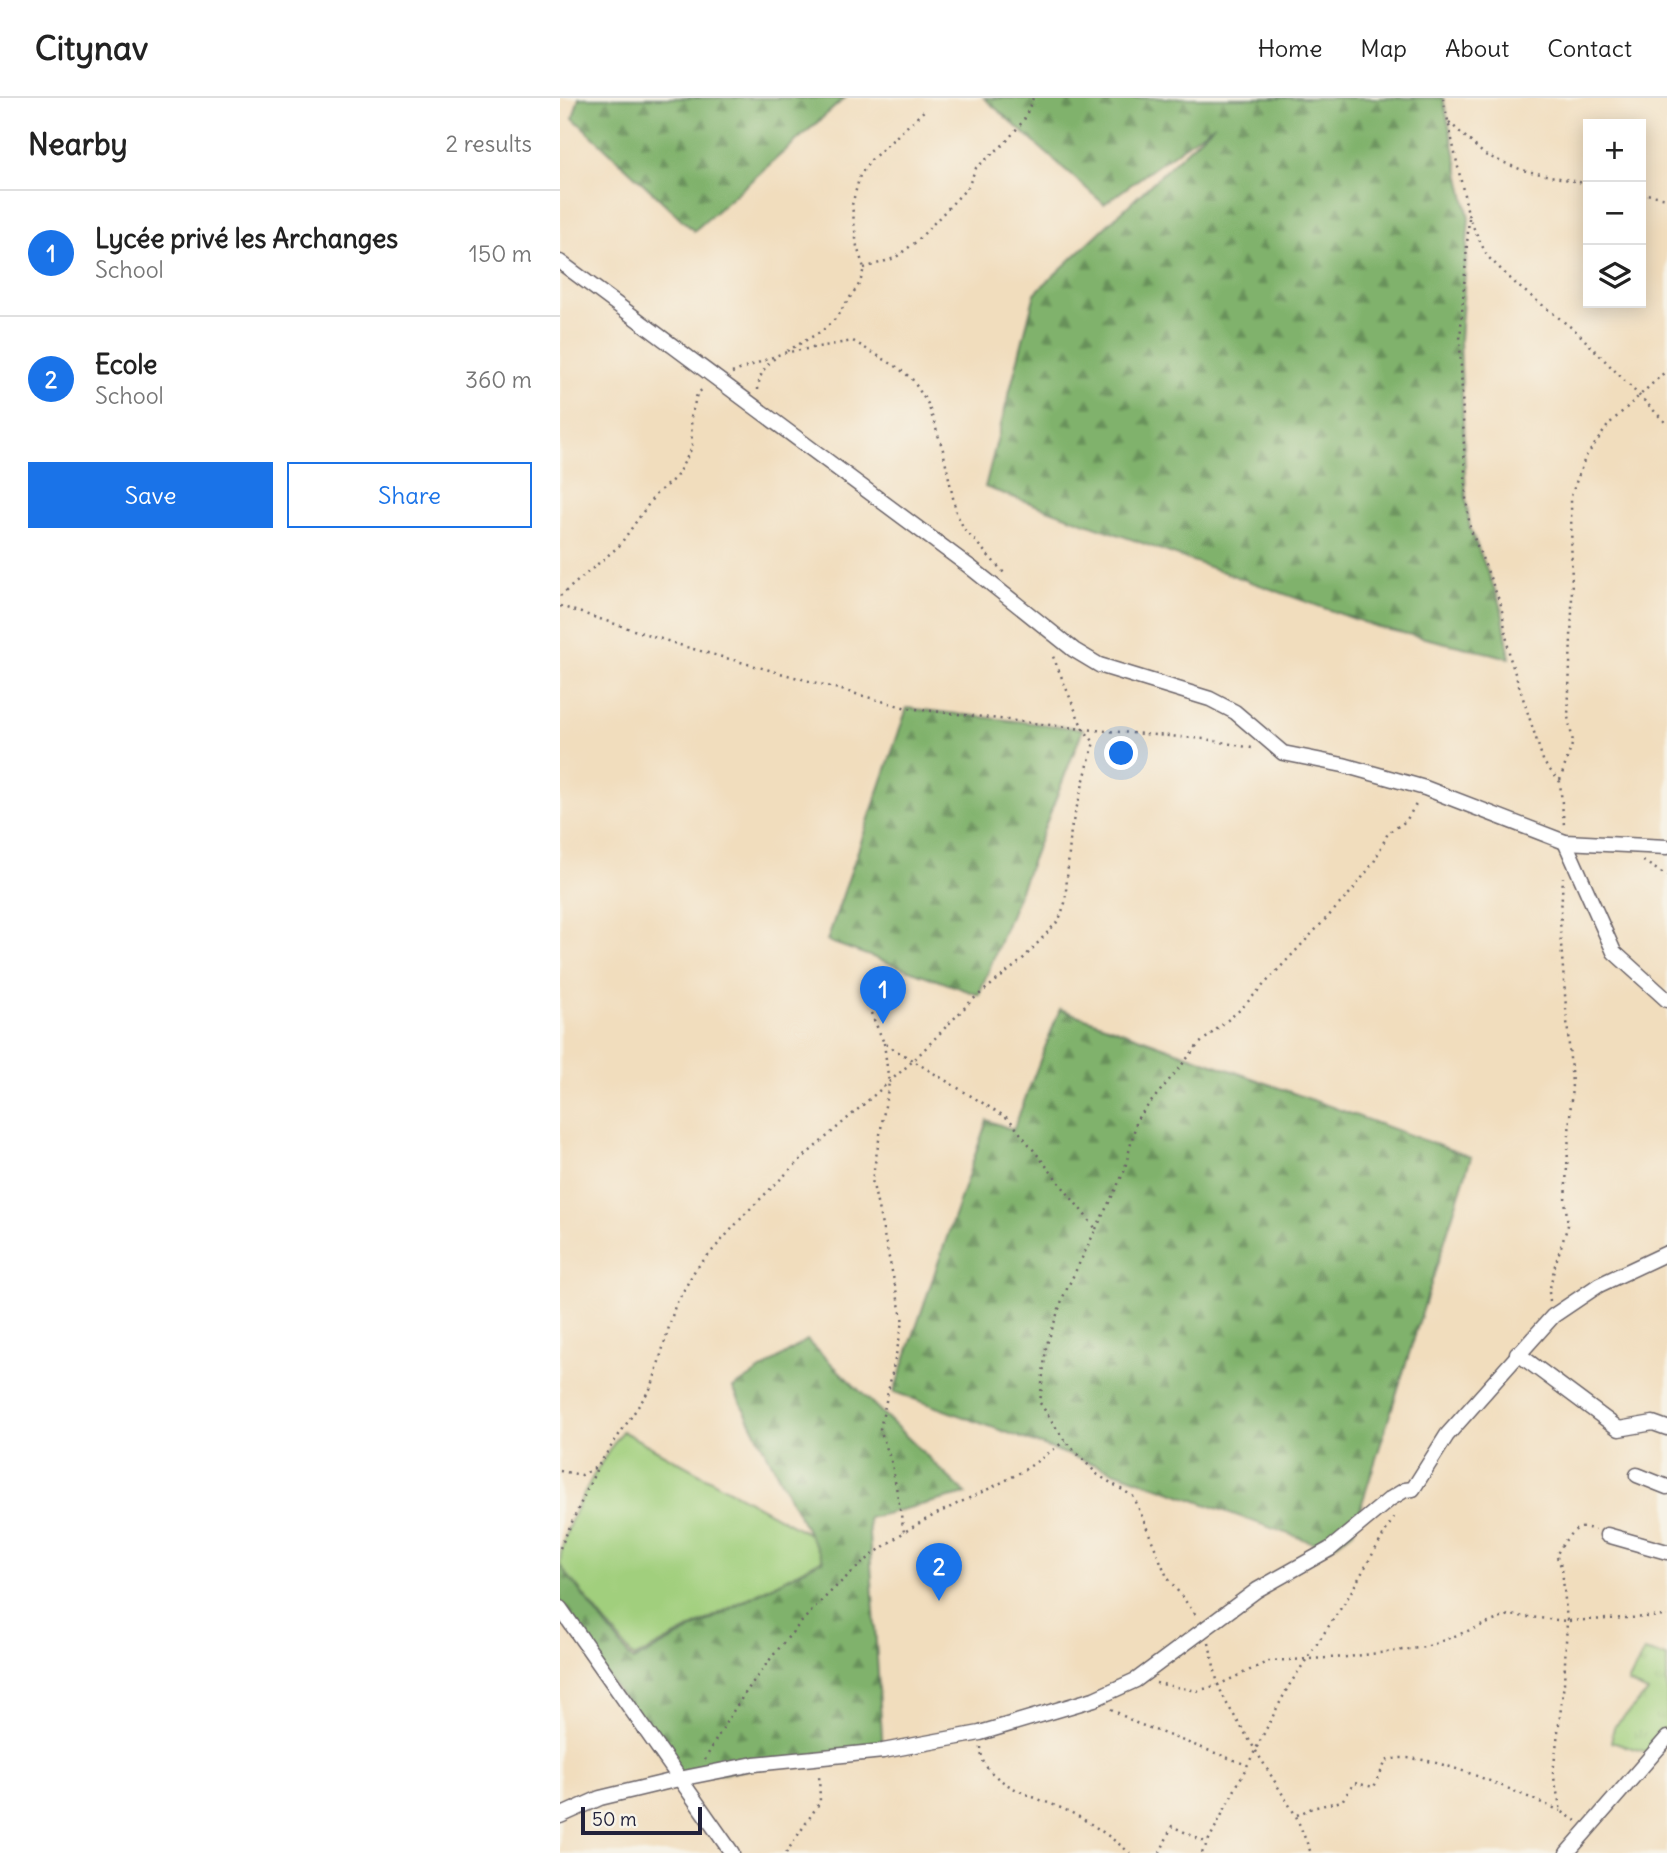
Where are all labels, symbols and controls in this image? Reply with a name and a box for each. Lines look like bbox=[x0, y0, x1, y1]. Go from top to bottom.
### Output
text: Citynav bbox=[35, 27, 148, 69]
text: Home bbox=[1258, 33, 1322, 63]
text: Map bbox=[1360, 33, 1407, 63]
text: About bbox=[1445, 33, 1509, 63]
text: Contact bbox=[1547, 33, 1632, 63]
map controls bbox=[1583, 119, 1646, 308]
button: + bbox=[1583, 119, 1646, 182]
text: Nearby bbox=[28, 125, 128, 163]
text: 2 results bbox=[446, 129, 532, 158]
button: − bbox=[1583, 182, 1646, 245]
text: Lycée privé les Archanges bbox=[95, 222, 398, 255]
text: 1 bbox=[46, 239, 56, 268]
text: 150 m bbox=[469, 239, 532, 268]
button: layers bbox=[1583, 245, 1646, 308]
text: School bbox=[95, 255, 164, 284]
text: Ecole bbox=[95, 348, 157, 381]
text: 2 bbox=[45, 365, 57, 394]
text: 360 m bbox=[465, 365, 532, 394]
text: School bbox=[95, 381, 164, 410]
button: Save bbox=[28, 462, 273, 528]
button: Share bbox=[287, 462, 532, 528]
your location bbox=[1104, 736, 1138, 770]
pin: 1 bbox=[860, 966, 906, 1024]
pin: 2 bbox=[916, 1543, 962, 1601]
scale bar bbox=[581, 1804, 702, 1836]
text: 50 m bbox=[592, 1807, 637, 1831]

